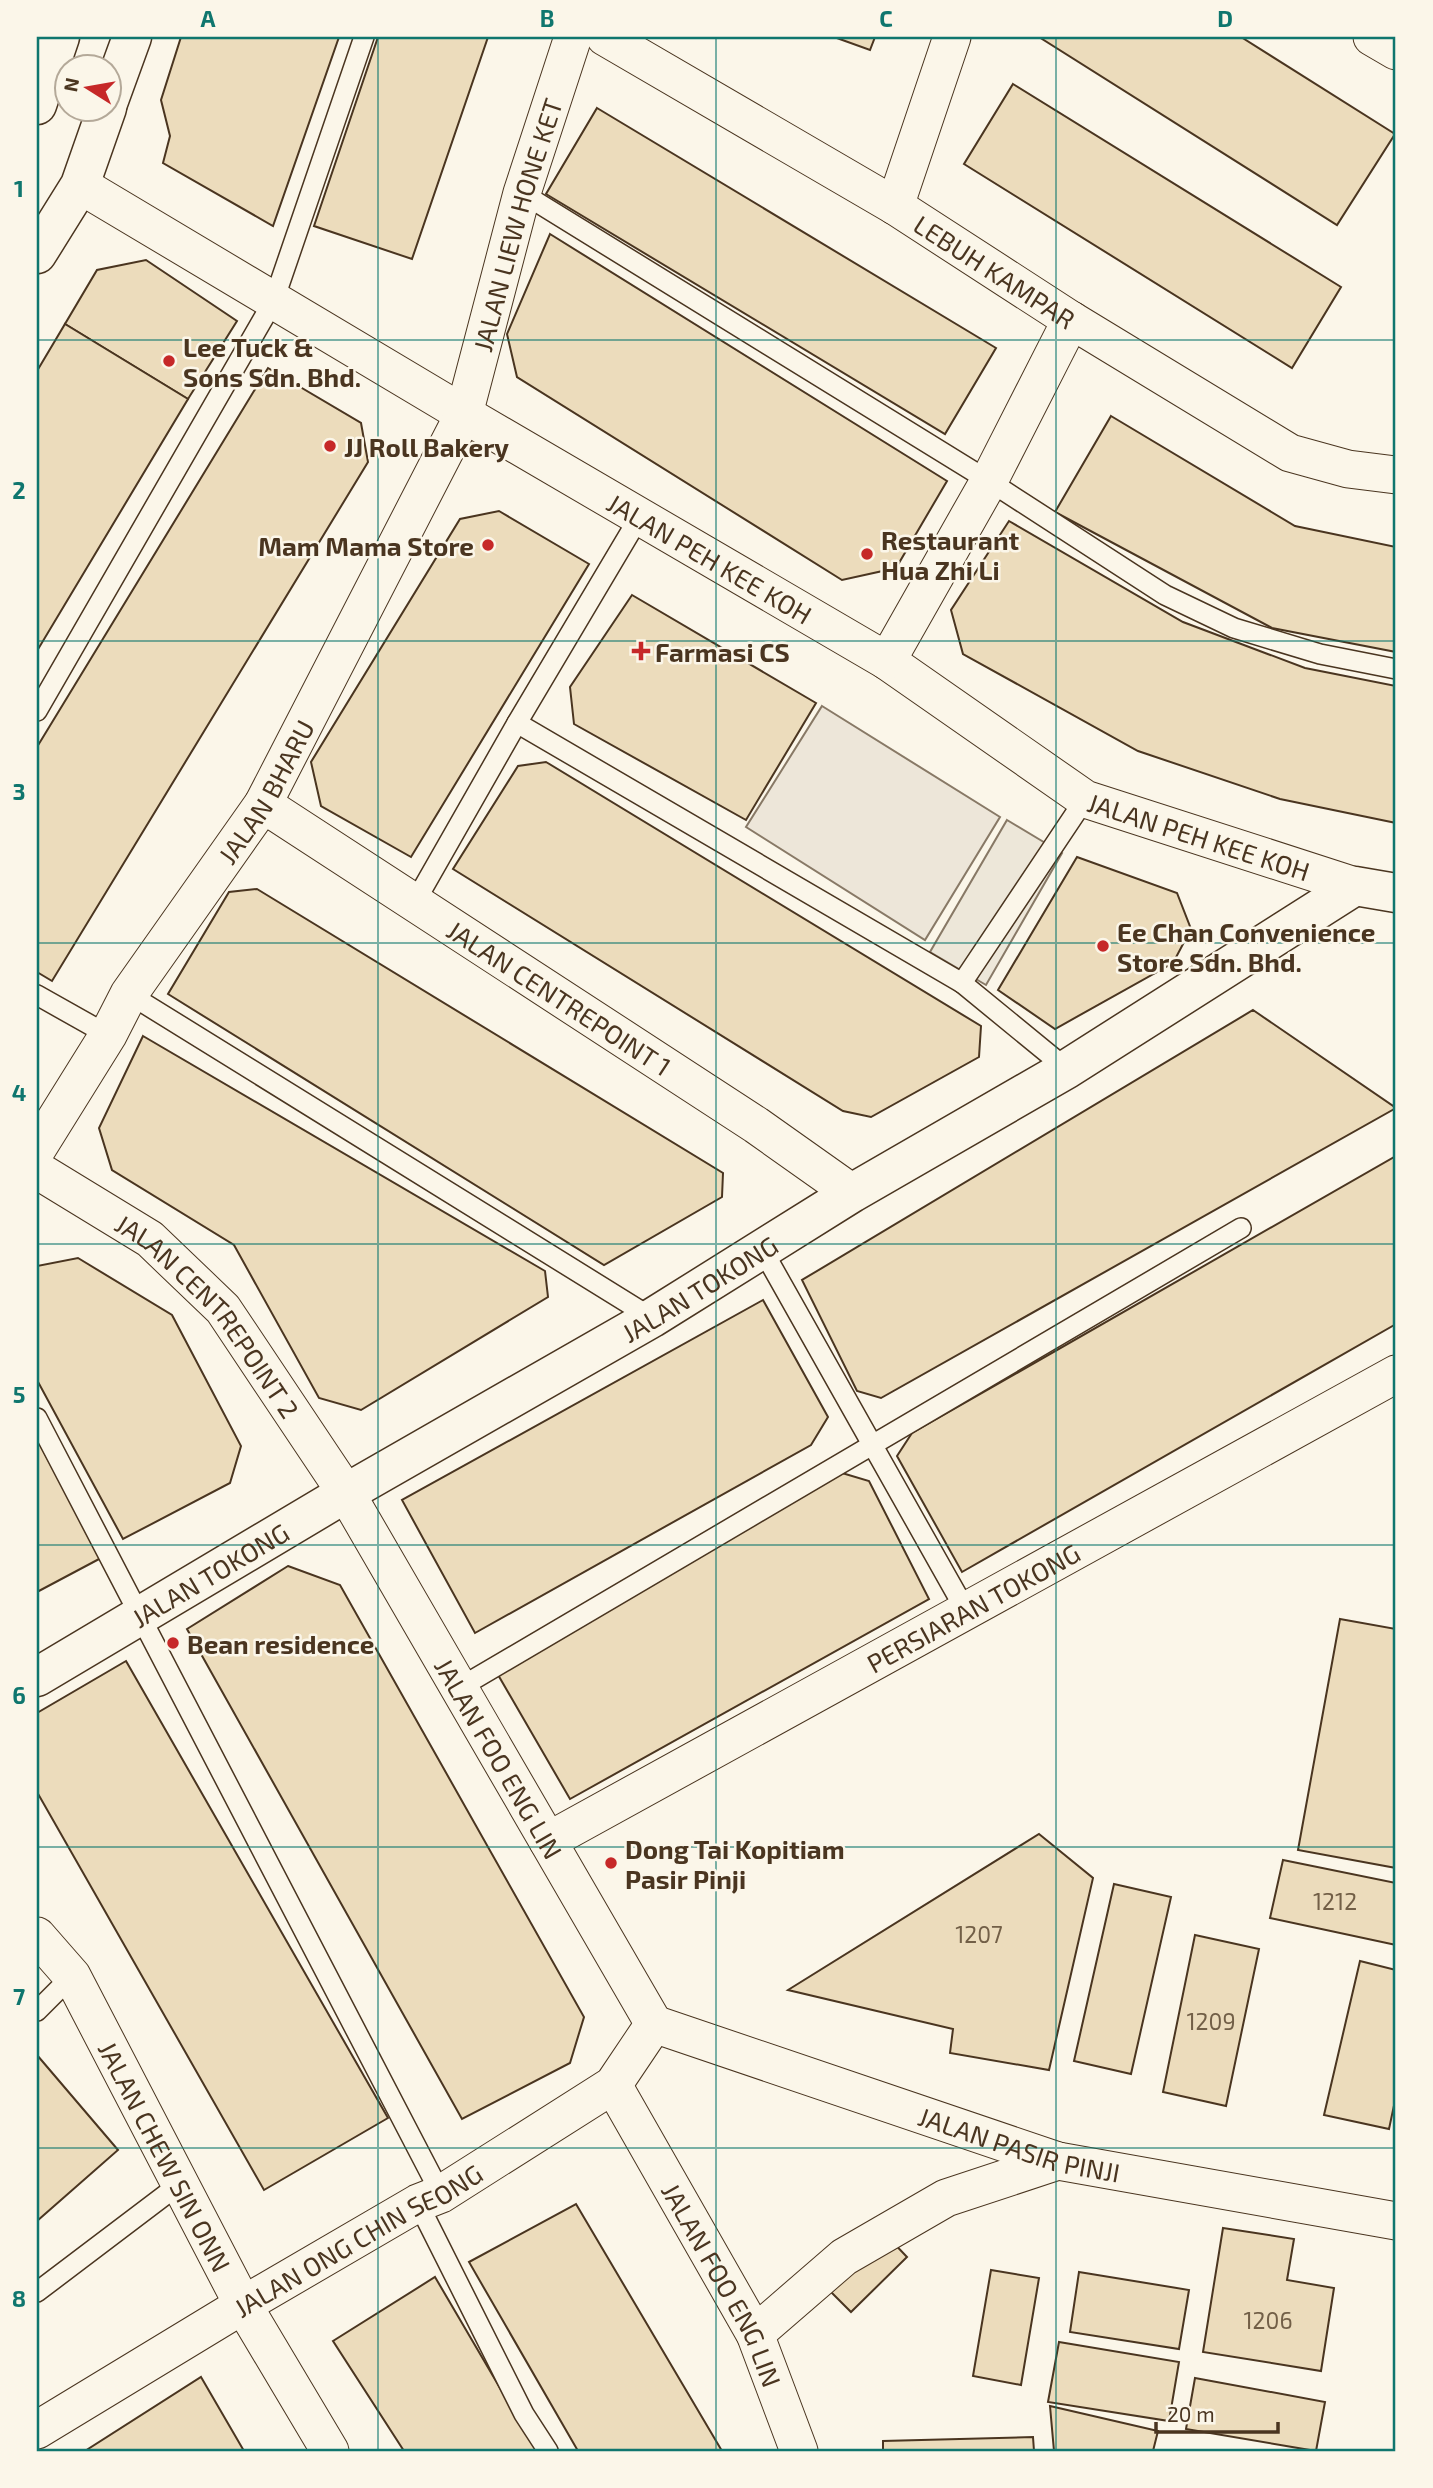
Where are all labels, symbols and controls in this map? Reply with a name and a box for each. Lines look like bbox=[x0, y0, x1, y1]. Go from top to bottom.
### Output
text: A bbox=[200, 4, 216, 32]
text: B bbox=[540, 4, 554, 32]
text: C bbox=[879, 4, 893, 32]
text: D bbox=[1217, 4, 1233, 32]
north arrow bbox=[52, 52, 122, 122]
text: N bbox=[58, 76, 83, 94]
street label: JALAN LIEW HONE KET bbox=[466, 94, 567, 355]
text: 1 bbox=[14, 174, 24, 202]
street label: LEBUH KAMPAR bbox=[909, 207, 1082, 334]
place label: Lee Tuck & Sons Sdn. Bhd. bbox=[183, 331, 361, 392]
marker: Lee Tuck & Sons Sdn. Bhd. bbox=[161, 353, 177, 369]
place label: JJ Roll Bakery bbox=[344, 431, 509, 463]
marker: JJ Roll Bakery bbox=[322, 438, 338, 454]
text: 2 bbox=[12, 476, 26, 504]
street label: JALAN PEH KEE KOH bbox=[602, 486, 818, 629]
place label: Restaurant Hua Zhi Li bbox=[881, 524, 1020, 585]
place label: Mam Mama Store bbox=[258, 530, 474, 561]
marker: Mam Mama Store bbox=[480, 537, 496, 553]
marker: Restaurant Hua Zhi Li bbox=[859, 546, 875, 562]
place label: Farmasi CS bbox=[655, 636, 790, 667]
marker: Farmasi CS bbox=[633, 643, 649, 659]
street label: JALAN BHARU bbox=[211, 714, 319, 869]
text: 3 bbox=[12, 777, 26, 805]
street label: JALAN PEH KEE KOH bbox=[1084, 785, 1314, 886]
street label: JALAN CENTREPOINT 1 bbox=[442, 913, 677, 1081]
place label: Ee Chan Convenience Store Sdn. Bhd. bbox=[1117, 916, 1375, 977]
marker: Ee Chan Convenience Store Sdn. Bhd. bbox=[1095, 938, 1111, 954]
text: 4 bbox=[12, 1078, 26, 1106]
street label: JALAN CENTREPOINT 2 bbox=[110, 1207, 306, 1423]
street label: JALAN TOKONG bbox=[616, 1228, 783, 1348]
text: 5 bbox=[13, 1380, 25, 1408]
street label: JALAN TOKONG bbox=[126, 1516, 294, 1633]
street label: PERSIARAN TOKONG bbox=[861, 1536, 1085, 1678]
place label: Bean residence bbox=[187, 1628, 374, 1659]
marker: Bean residence bbox=[165, 1635, 181, 1651]
street label: JALAN FOO ENG LIN bbox=[429, 1652, 570, 1864]
text: 6 bbox=[12, 1681, 26, 1709]
place label: Dong Tai Kopitiam Pasir Pinji bbox=[625, 1833, 845, 1894]
marker: Dong Tai Kopitiam Pasir Pinji bbox=[603, 1855, 619, 1871]
house number: 1212 bbox=[1313, 1887, 1357, 1915]
house number: 1207 bbox=[955, 1920, 1003, 1948]
text: 7 bbox=[13, 1982, 25, 2010]
house number: 1209 bbox=[1186, 2007, 1236, 2035]
street label: JALAN CHEW SIN ONN bbox=[93, 2036, 238, 2276]
street label: JALAN PASIR PINJI bbox=[915, 2099, 1123, 2187]
street label: JALAN ONG CHIN SEONG bbox=[228, 2157, 487, 2323]
street label: JALAN FOO ENG LIN bbox=[656, 2177, 789, 2391]
text: 8 bbox=[12, 2284, 26, 2312]
house number: 1206 bbox=[1243, 2306, 1293, 2334]
scale bar bbox=[1156, 2390, 1279, 2434]
text: 20 m bbox=[1167, 2401, 1215, 2426]

